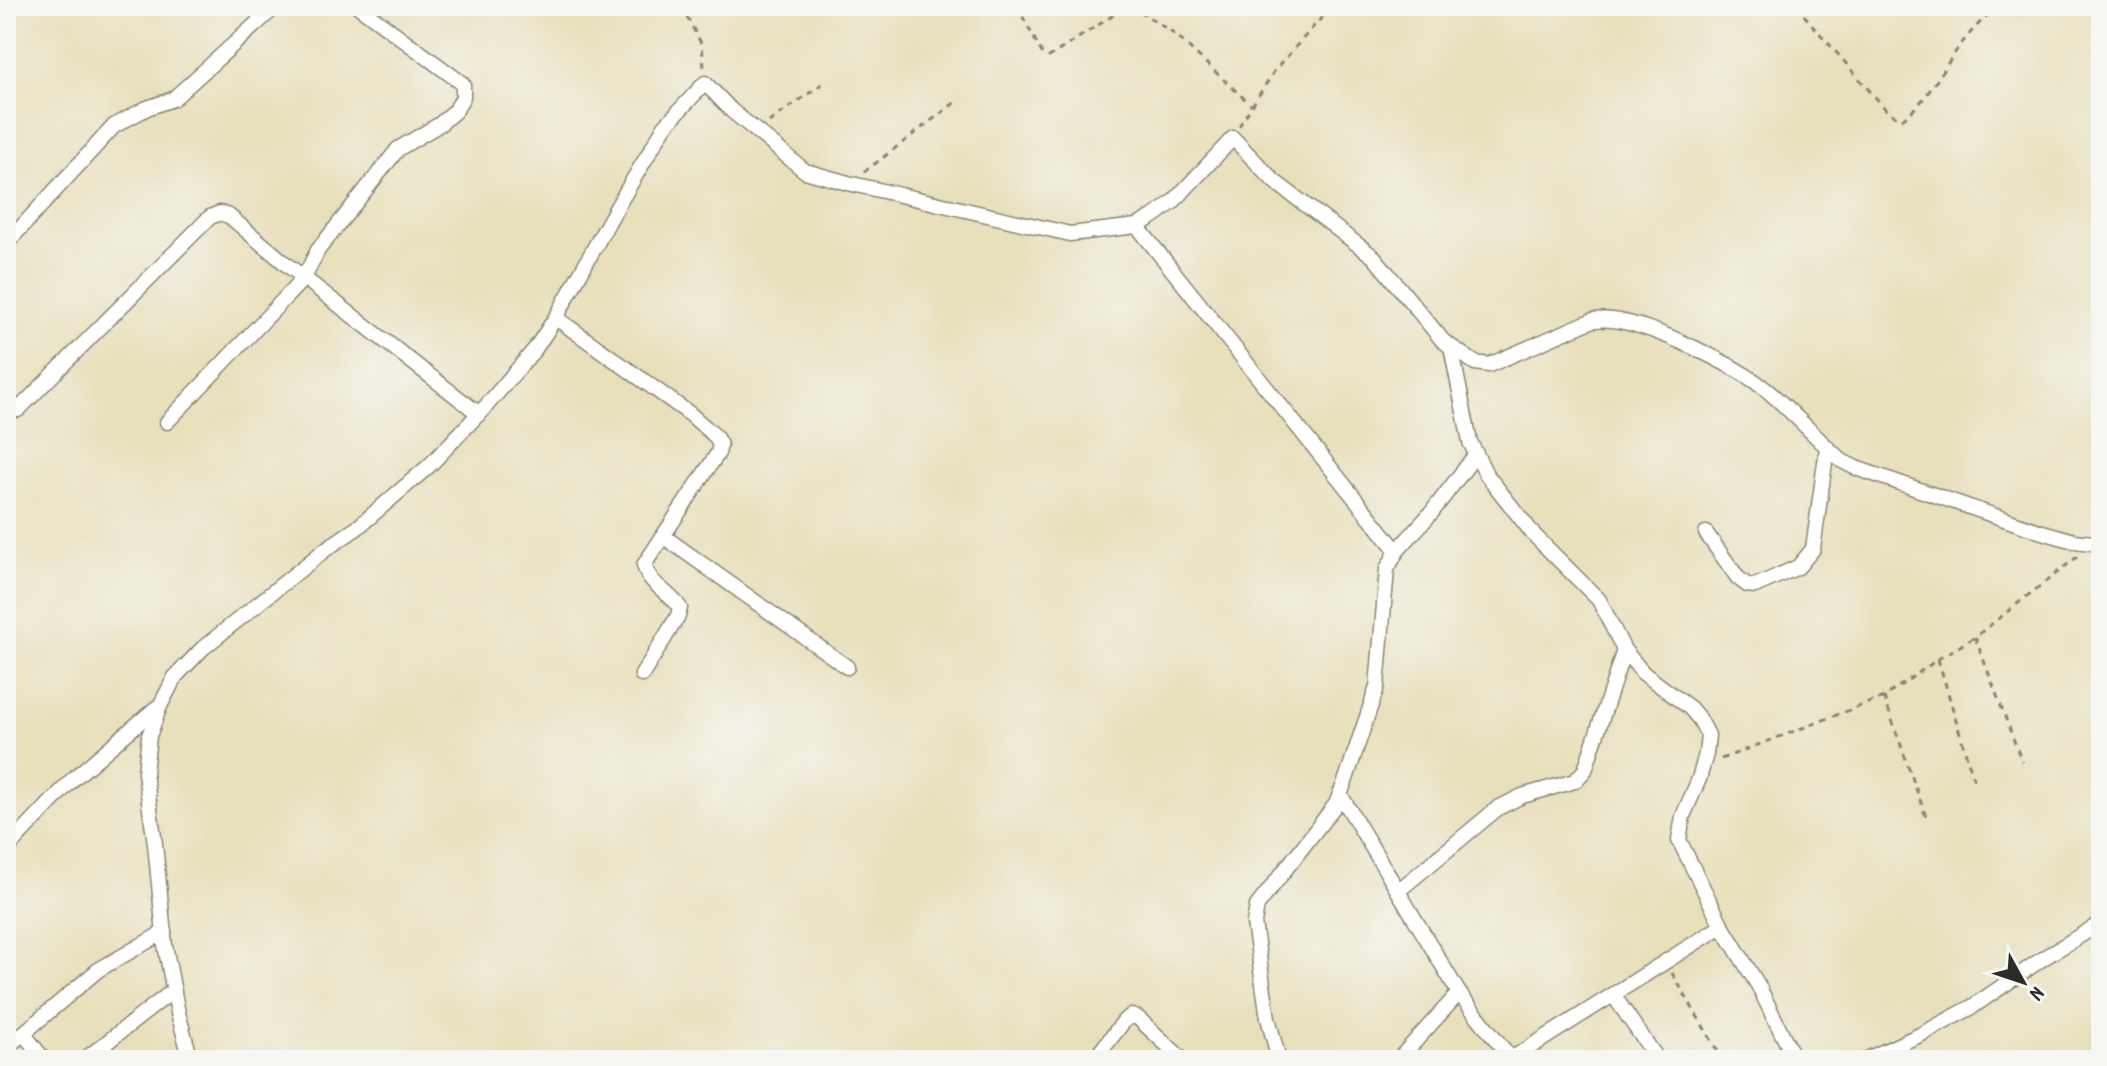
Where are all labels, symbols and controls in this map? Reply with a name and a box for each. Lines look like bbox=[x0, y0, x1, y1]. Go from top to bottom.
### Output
north arrow bbox=[1983, 942, 2063, 1022]
text: N bbox=[2020, 978, 2051, 1007]

